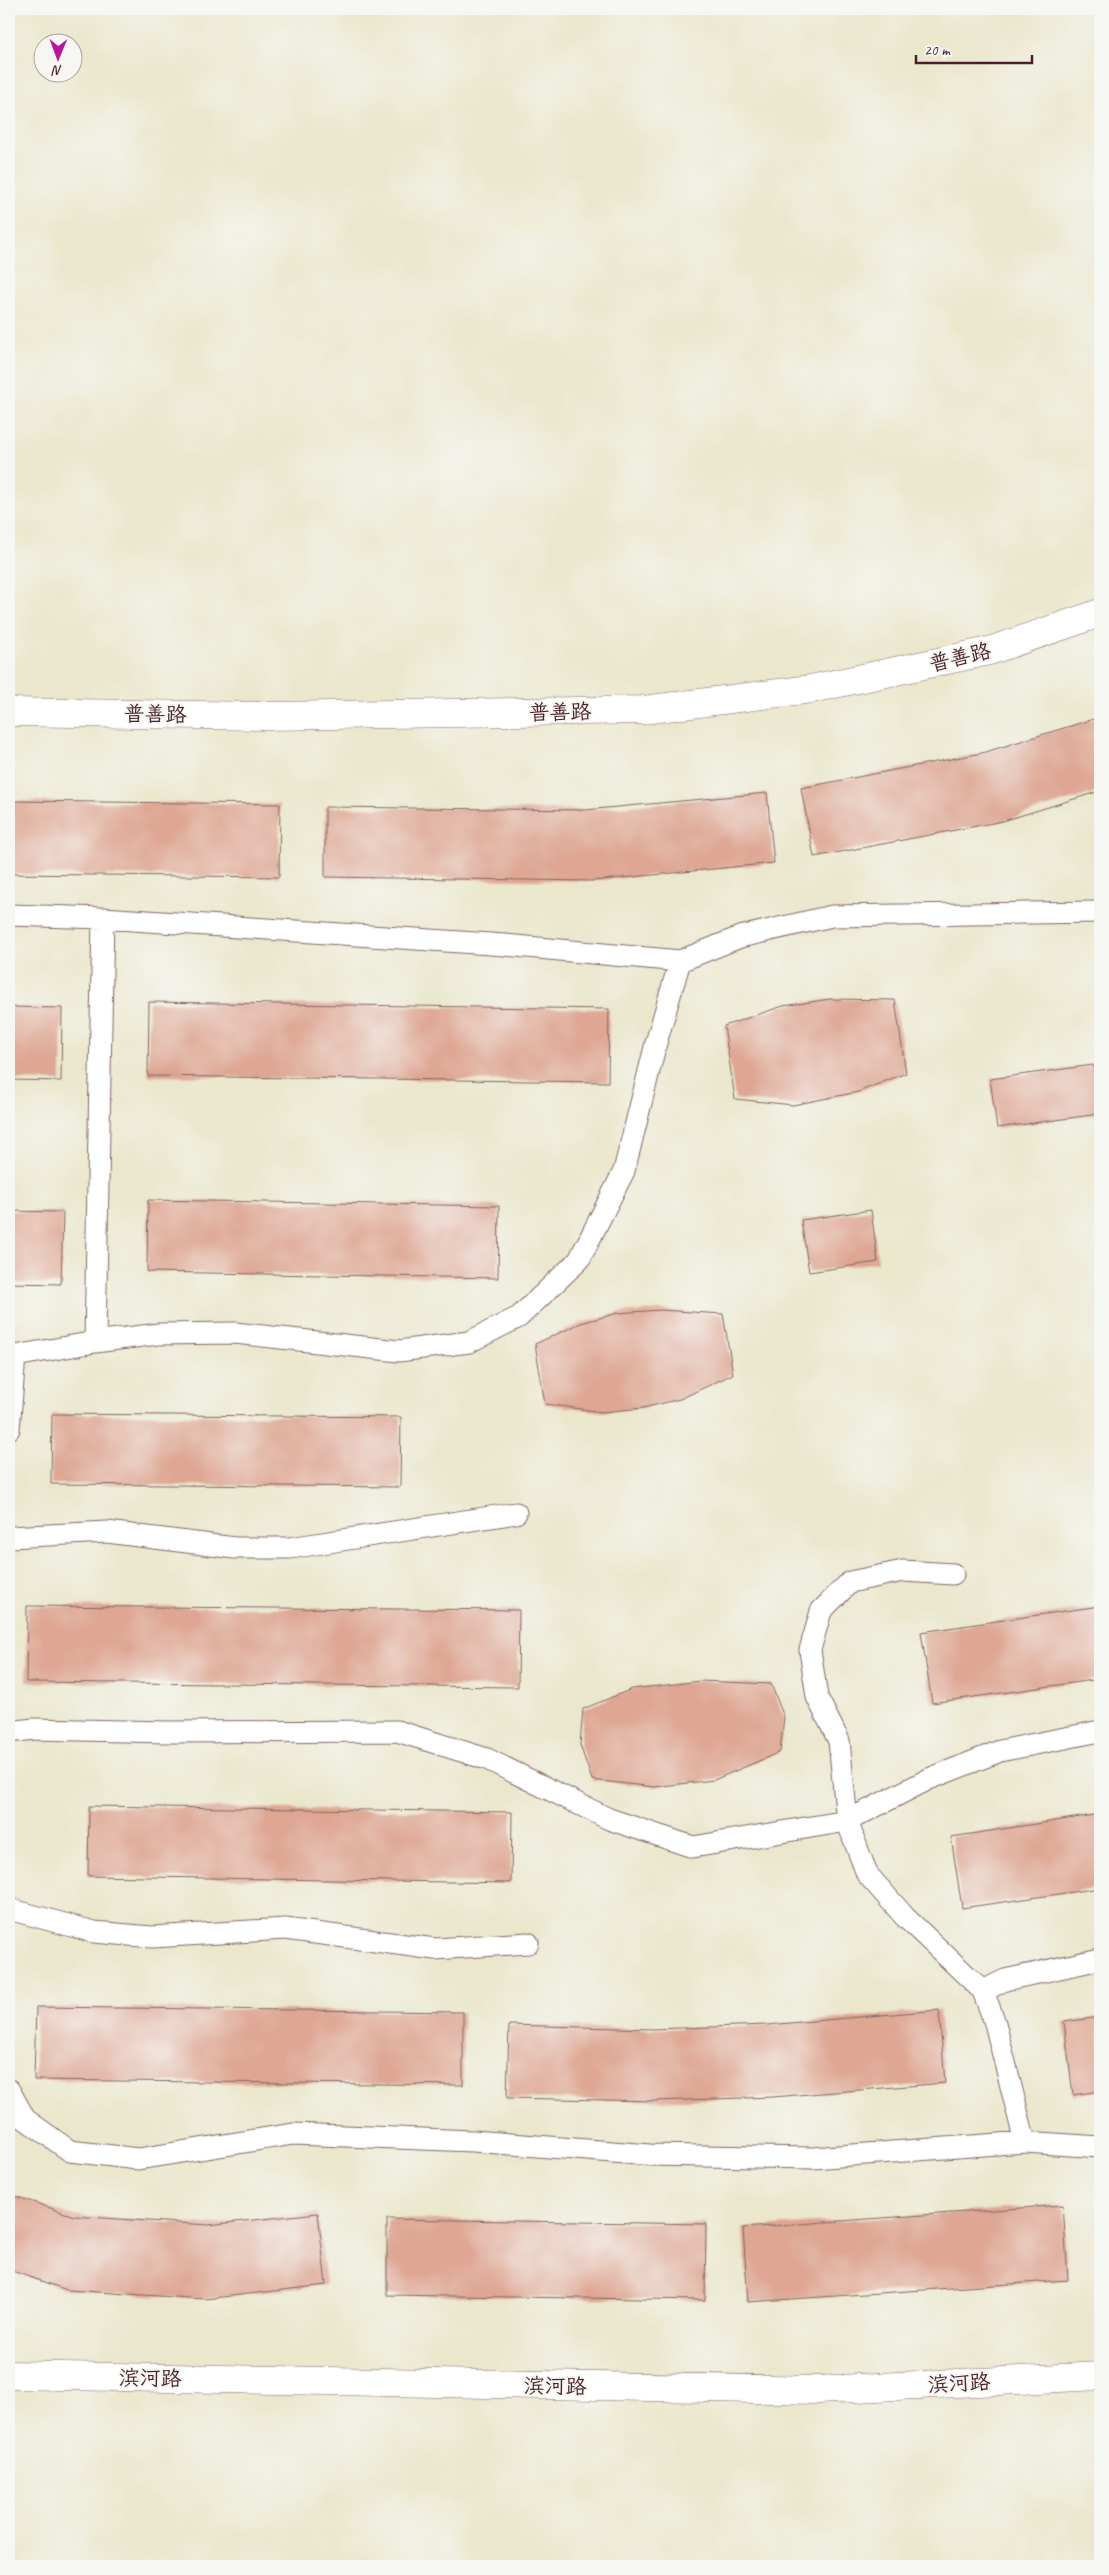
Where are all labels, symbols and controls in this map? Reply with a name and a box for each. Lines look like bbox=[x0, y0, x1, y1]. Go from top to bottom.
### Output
north arrow bbox=[32, 32, 82, 82]
scale bar bbox=[916, 32, 1033, 64]
text: 20 m bbox=[924, 41, 951, 60]
text: N bbox=[51, 62, 62, 79]
street label: 普善路 bbox=[926, 637, 994, 677]
street label: 普善路 bbox=[528, 698, 592, 726]
street label: 普善路 bbox=[123, 700, 187, 728]
street label: 滨河路 bbox=[118, 2364, 182, 2392]
street label: 滨河路 bbox=[927, 2368, 991, 2398]
street label: 滨河路 bbox=[523, 2372, 587, 2400]

